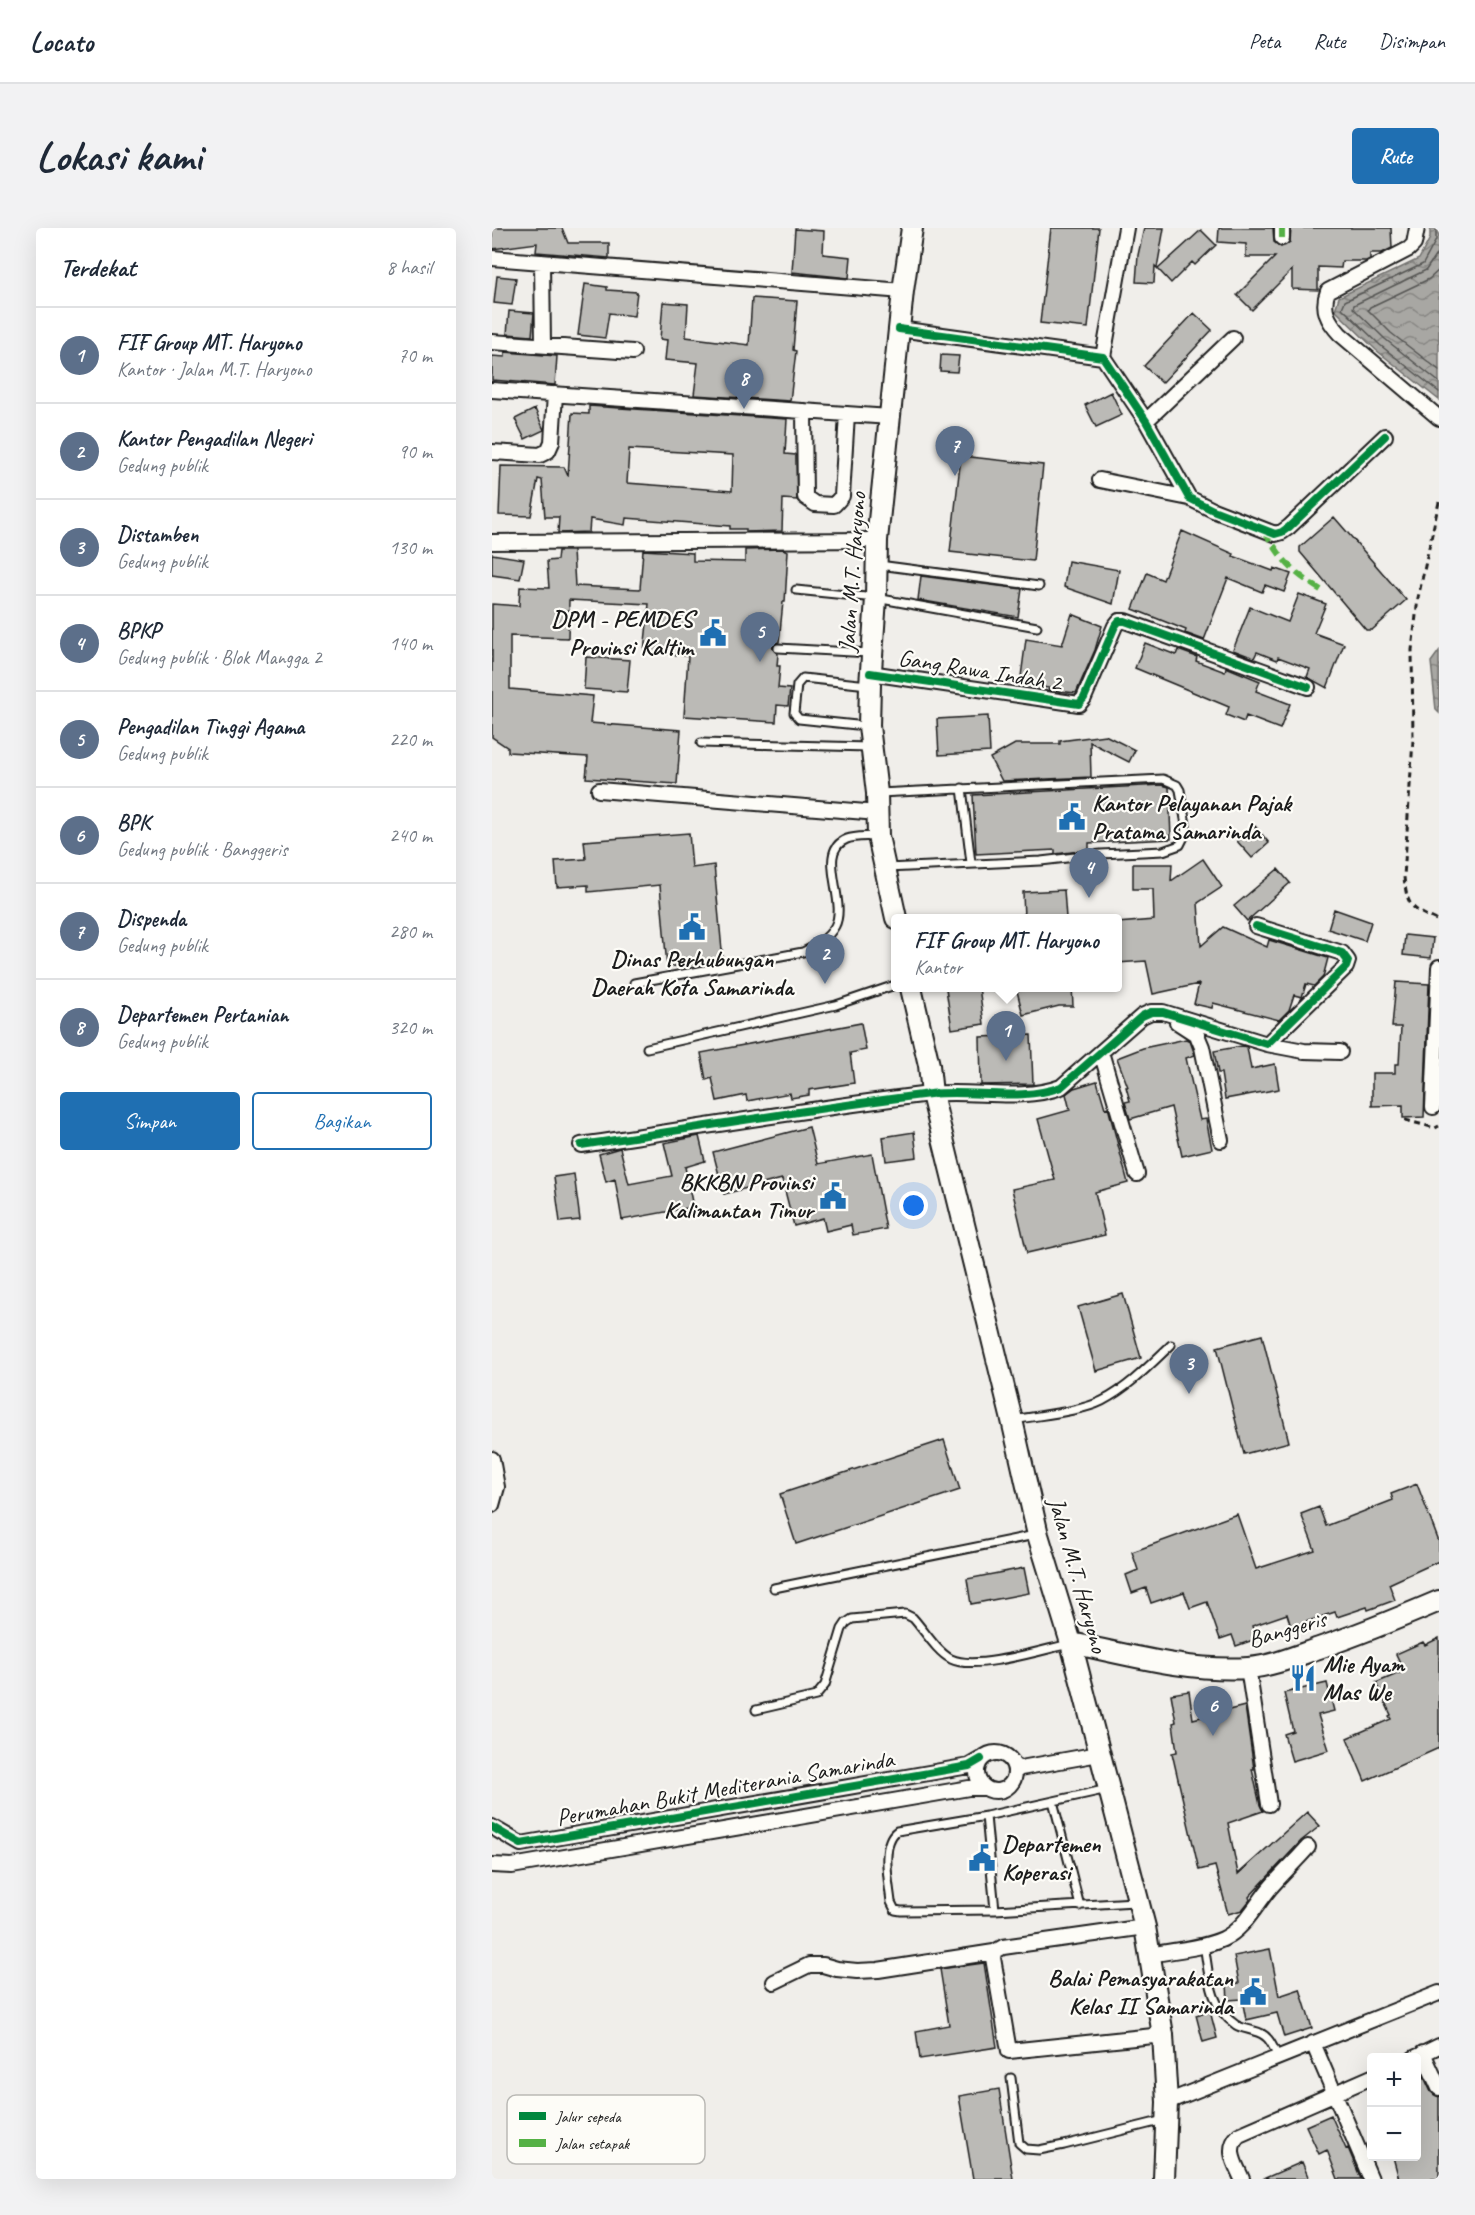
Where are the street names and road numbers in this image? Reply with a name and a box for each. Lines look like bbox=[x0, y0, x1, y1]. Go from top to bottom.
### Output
street label: Jalan M.T. Haryono bbox=[831, 490, 873, 654]
street label: Gang Rawa Indah 2 bbox=[896, 642, 1066, 698]
street label: Jalan M.T. Haryono bbox=[1041, 1493, 1115, 1658]
street label: Banggeris bbox=[1244, 1603, 1331, 1654]
street label: Perumahan Bukit Mediterania Samarinda bbox=[554, 1743, 897, 1832]

